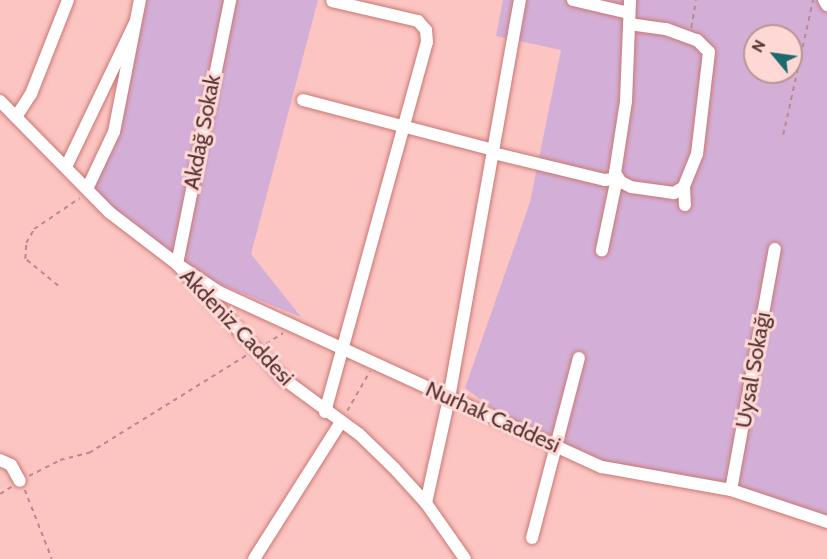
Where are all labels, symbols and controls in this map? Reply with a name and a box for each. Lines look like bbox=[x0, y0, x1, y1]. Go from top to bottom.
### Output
north arrow bbox=[743, 24, 803, 84]
text: N bbox=[748, 36, 770, 56]
street label: Akdağ Sokak bbox=[178, 72, 226, 192]
street label: Akdeniz Caddesi bbox=[175, 263, 299, 391]
street label: Uysal Sokağı bbox=[730, 310, 776, 430]
street label: Nurhak Caddesi bbox=[422, 376, 564, 458]

